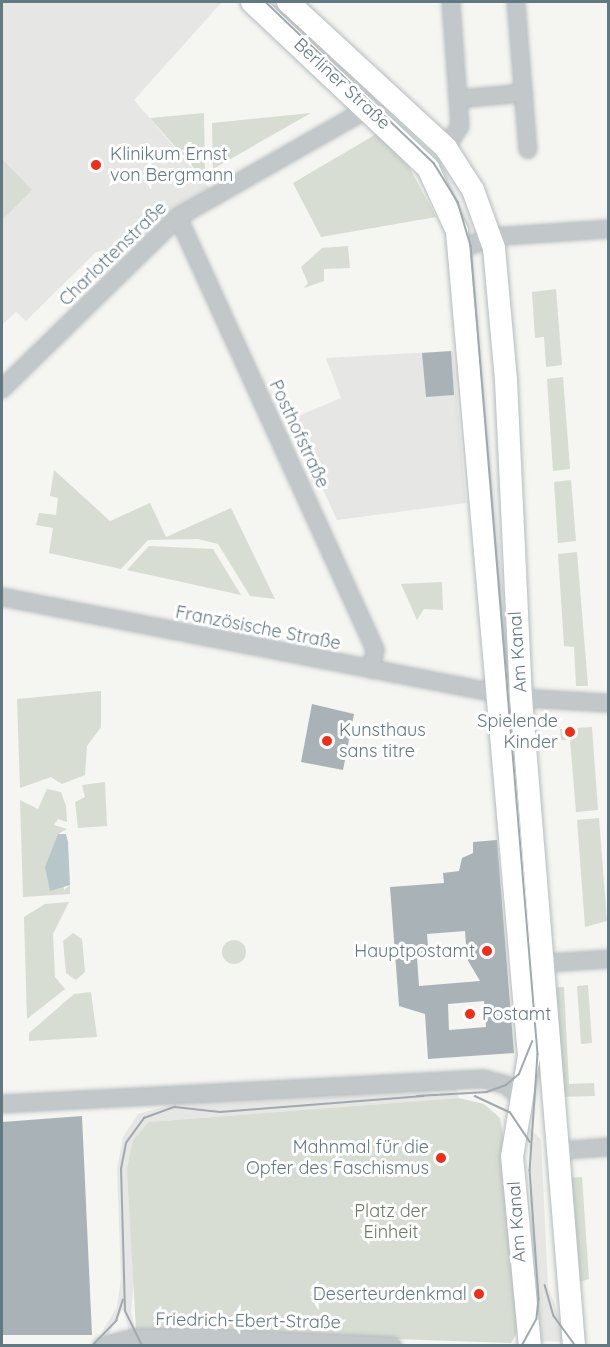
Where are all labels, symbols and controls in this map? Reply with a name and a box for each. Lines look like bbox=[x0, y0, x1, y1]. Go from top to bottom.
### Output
street label: Berliner Straße bbox=[289, 34, 395, 134]
place label: Klinikum Ernst von Bergmann bbox=[110, 144, 234, 186]
marker: Klinikum Ernst von Bergmann bbox=[87, 156, 105, 174]
street label: Charlottenstraße bbox=[55, 197, 171, 311]
street label: Posthofstraße bbox=[265, 377, 333, 491]
street label: Französische Straße bbox=[174, 601, 342, 655]
street label: Am Kanal bbox=[504, 611, 532, 693]
place label: Spielende Kinder bbox=[477, 711, 558, 754]
place label: Kunsthaus sans titre bbox=[339, 720, 426, 762]
marker: Spielende Kinder bbox=[563, 725, 577, 739]
marker: Kunsthaus sans titre bbox=[320, 734, 334, 748]
place label: Hauptpostamt bbox=[354, 940, 475, 962]
marker: Hauptpostamt bbox=[480, 944, 494, 958]
place label: Postamt bbox=[482, 1003, 551, 1025]
marker: Postamt bbox=[463, 1007, 477, 1021]
place label: Mahnmal für die Opfer des Faschismus bbox=[246, 1137, 429, 1180]
marker: Mahnmal für die Opfer des Faschismus bbox=[434, 1151, 448, 1165]
street label: Am Kanal bbox=[503, 1181, 531, 1263]
park label: Platz der Einheit bbox=[354, 1201, 428, 1244]
place label: Deserteurdenkmal bbox=[313, 1283, 467, 1305]
marker: Deserteurdenkmal bbox=[472, 1287, 486, 1301]
street label: Friedrich-Ebert-Straße bbox=[155, 1309, 341, 1333]

